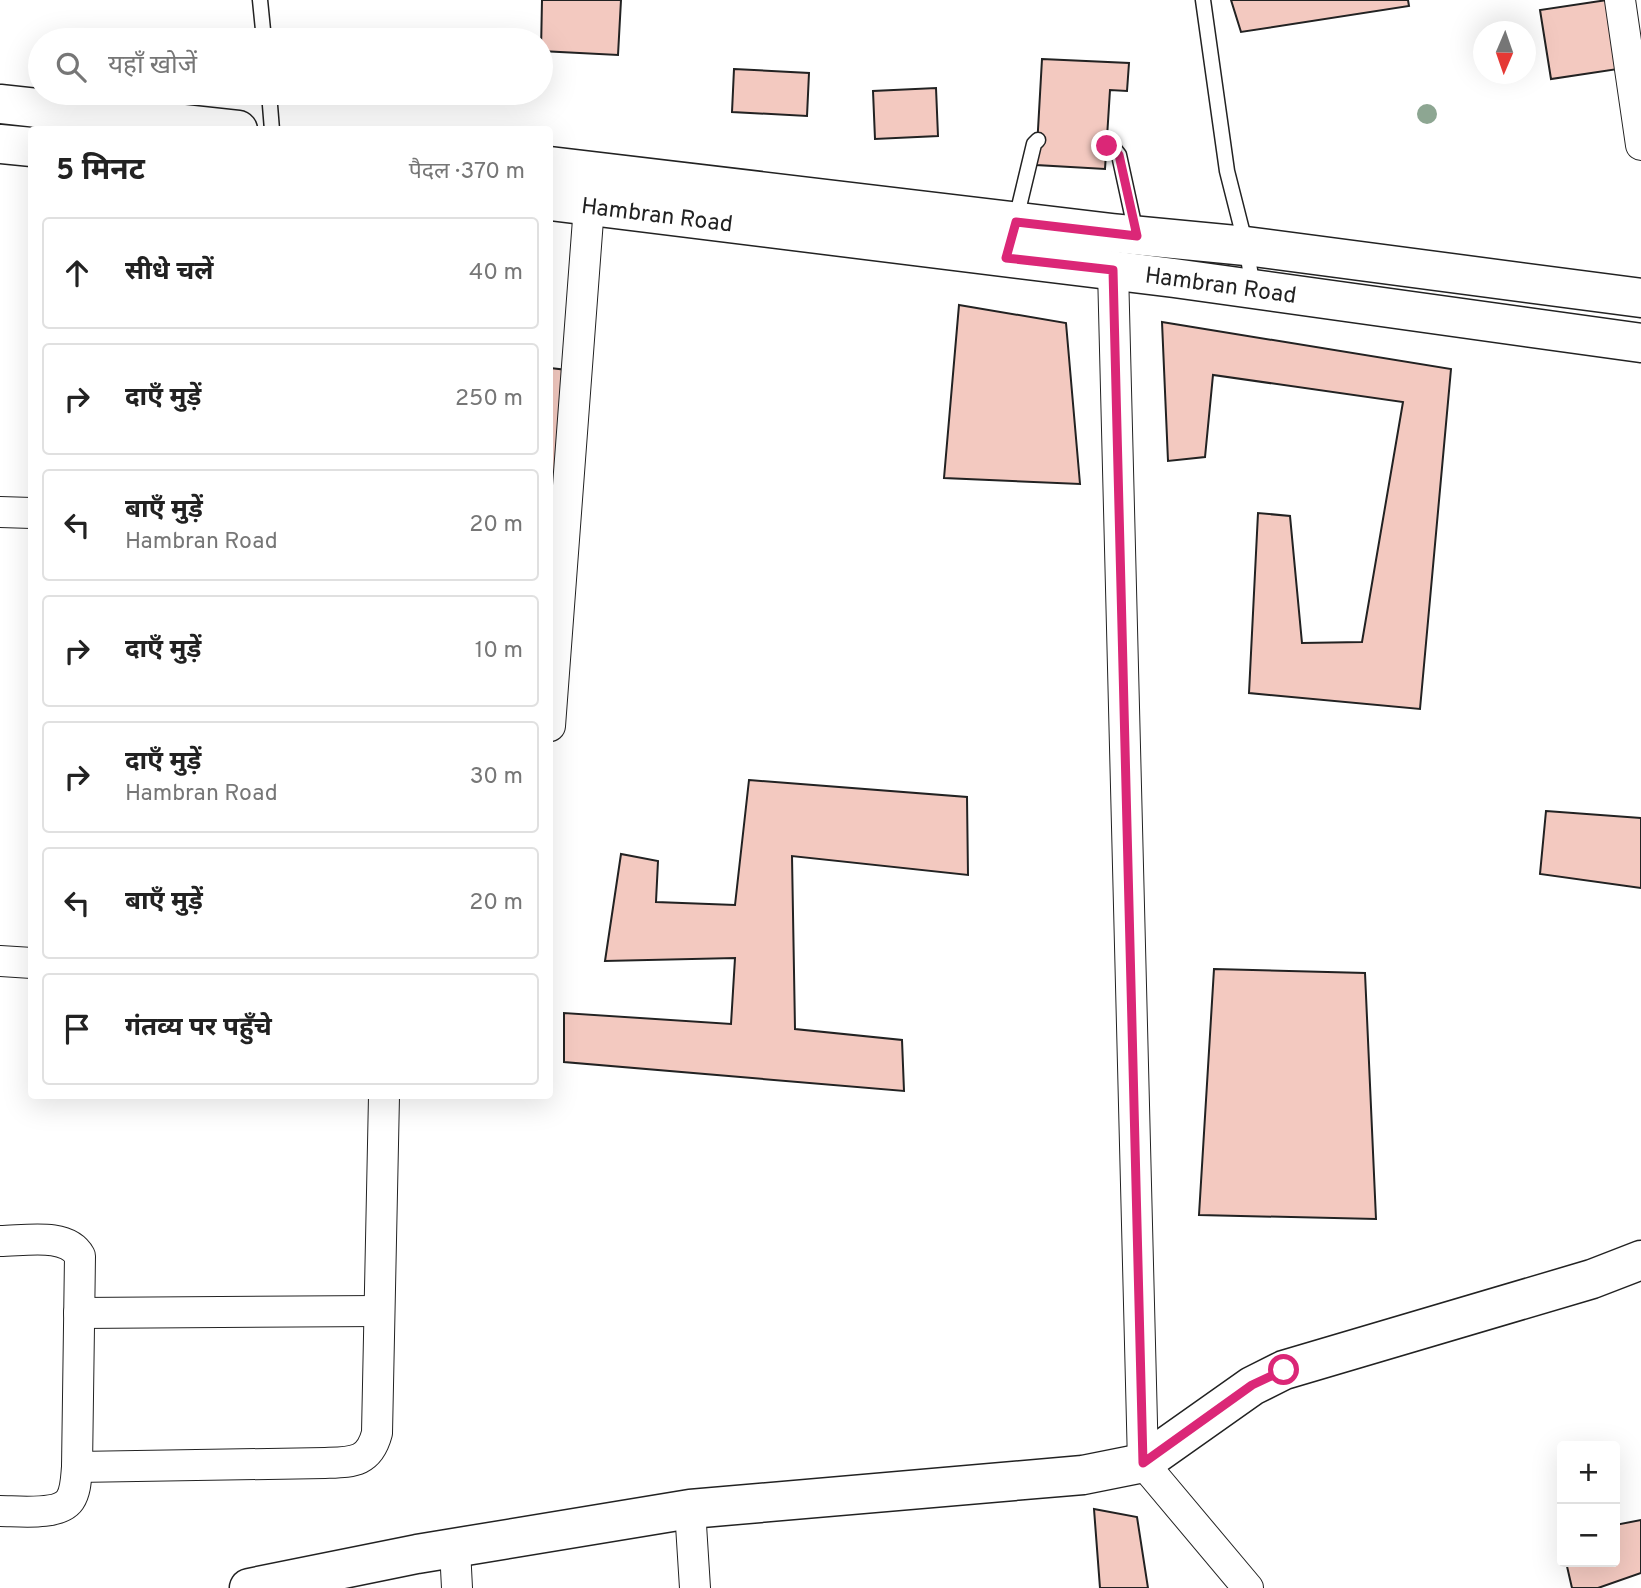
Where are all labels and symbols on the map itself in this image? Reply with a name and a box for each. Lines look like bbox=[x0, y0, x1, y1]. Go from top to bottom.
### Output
north arrow bbox=[1473, 21, 1536, 84]
route end bbox=[1091, 130, 1122, 161]
street label: Hambran Road bbox=[579, 193, 734, 240]
street label: Hambran Road bbox=[1143, 263, 1298, 312]
route start bbox=[1268, 1354, 1299, 1385]

